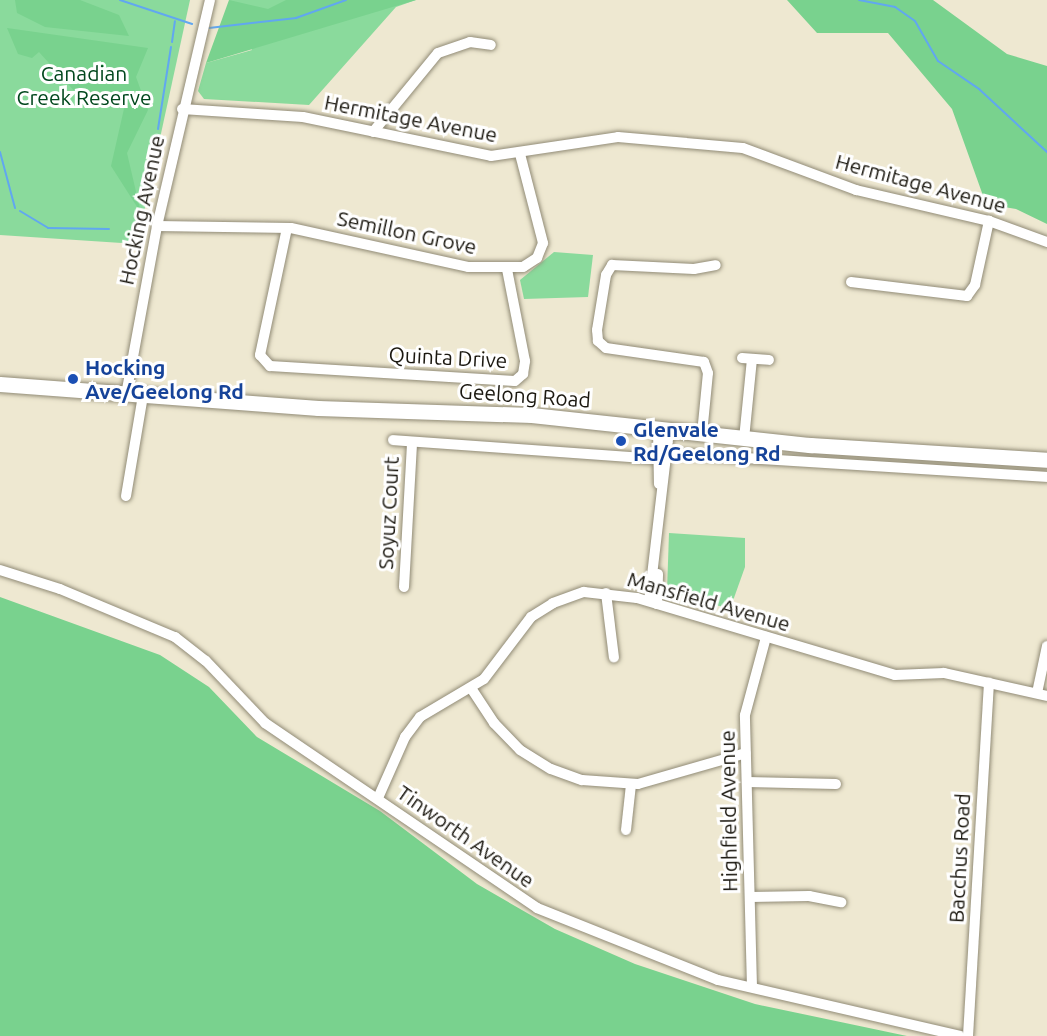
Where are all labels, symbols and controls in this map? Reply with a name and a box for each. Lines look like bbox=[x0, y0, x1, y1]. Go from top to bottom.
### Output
park label: Canadian Creek Reserve bbox=[17, 60, 151, 110]
street label: Hermitage Avenue bbox=[322, 89, 500, 147]
street label: Hocking Avenue bbox=[113, 133, 169, 287]
street label: Hermitage Avenue bbox=[833, 148, 1009, 218]
street label: Semillon Grove bbox=[335, 205, 479, 259]
street label: Quinta Drive bbox=[388, 341, 508, 373]
place label: Hocking Ave/Geelong Rd bbox=[85, 354, 244, 404]
marker: Hocking Ave/Geelong Rd bbox=[66, 372, 80, 386]
street label: Geelong Road bbox=[458, 378, 592, 412]
place label: Glenvale Rd/Geelong Rd bbox=[633, 416, 781, 466]
marker: Glenvale Rd/Geelong Rd bbox=[614, 434, 628, 448]
street label: Soyuz Court bbox=[372, 456, 404, 570]
street label: Mansfield Avenue bbox=[625, 566, 793, 636]
street label: Highfield Avenue bbox=[714, 730, 742, 892]
street label: Tinworth Avenue bbox=[393, 779, 539, 893]
street label: Bacchus Road bbox=[943, 792, 975, 924]

